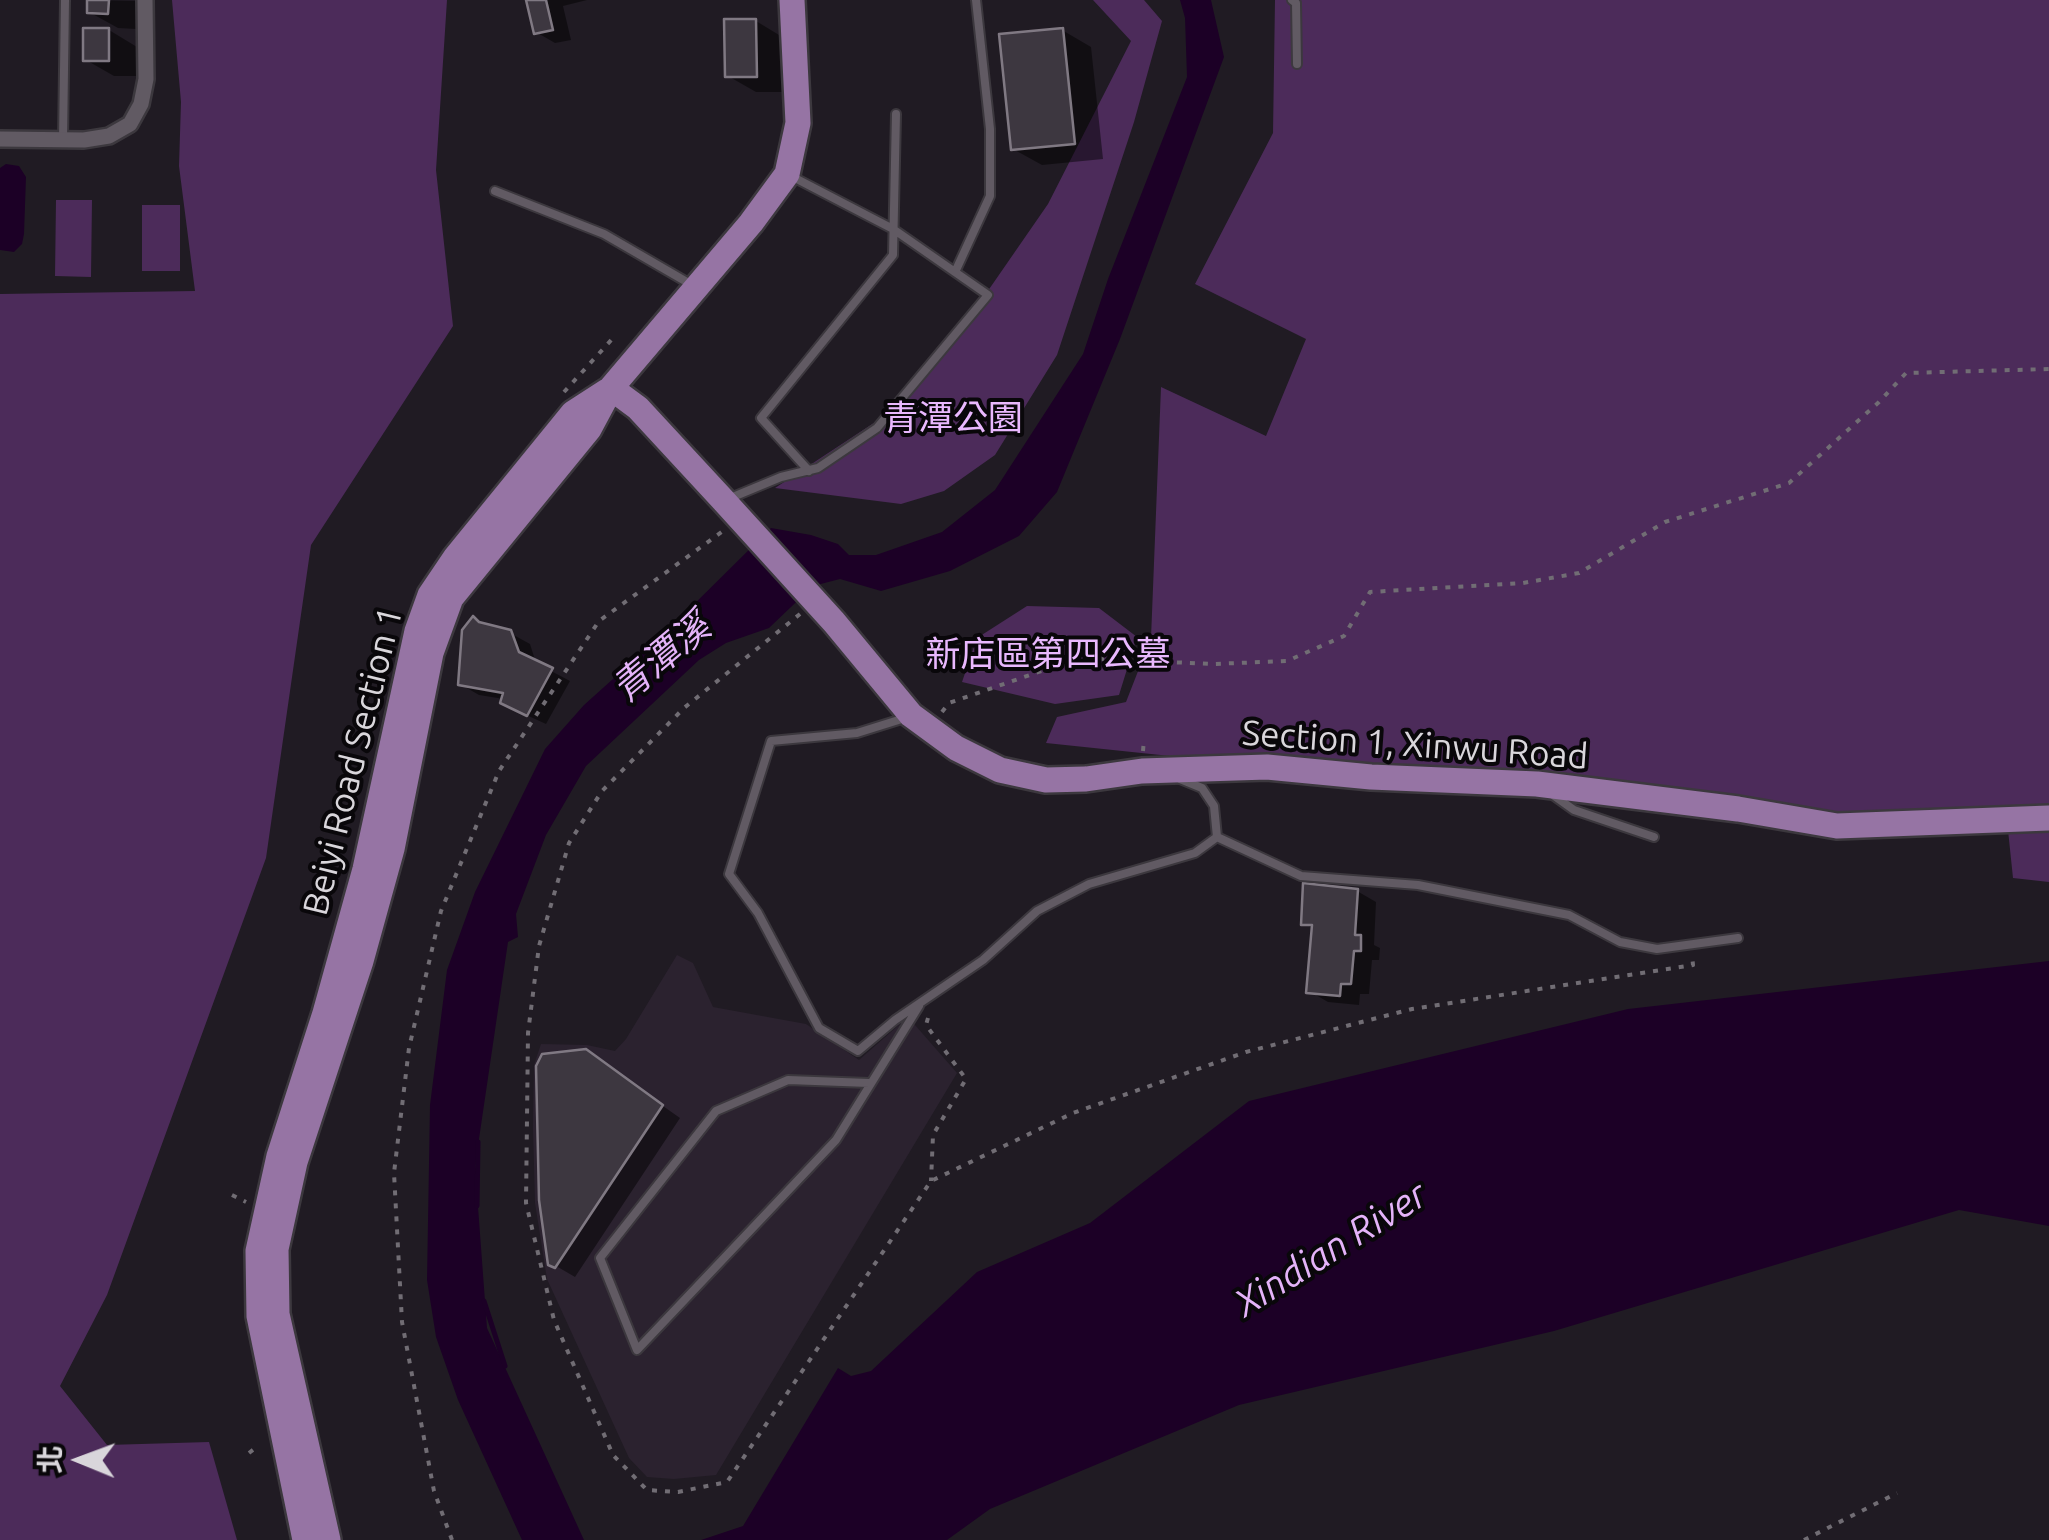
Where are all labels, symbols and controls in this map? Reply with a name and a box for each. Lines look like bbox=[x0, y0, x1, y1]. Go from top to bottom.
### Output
park label: 青潭公園 bbox=[883, 397, 1023, 439]
street label: Beiyi Road Section 1 bbox=[294, 602, 412, 920]
water label: 青潭溪 bbox=[603, 604, 719, 712]
park label: 新店區第四公墓 bbox=[926, 633, 1170, 675]
street label: Section 1, Xinwu Road bbox=[1240, 712, 1590, 778]
water label: Xindian River bbox=[1226, 1172, 1436, 1326]
north arrow bbox=[30, 1410, 130, 1510]
text: 北 bbox=[34, 1445, 65, 1474]

